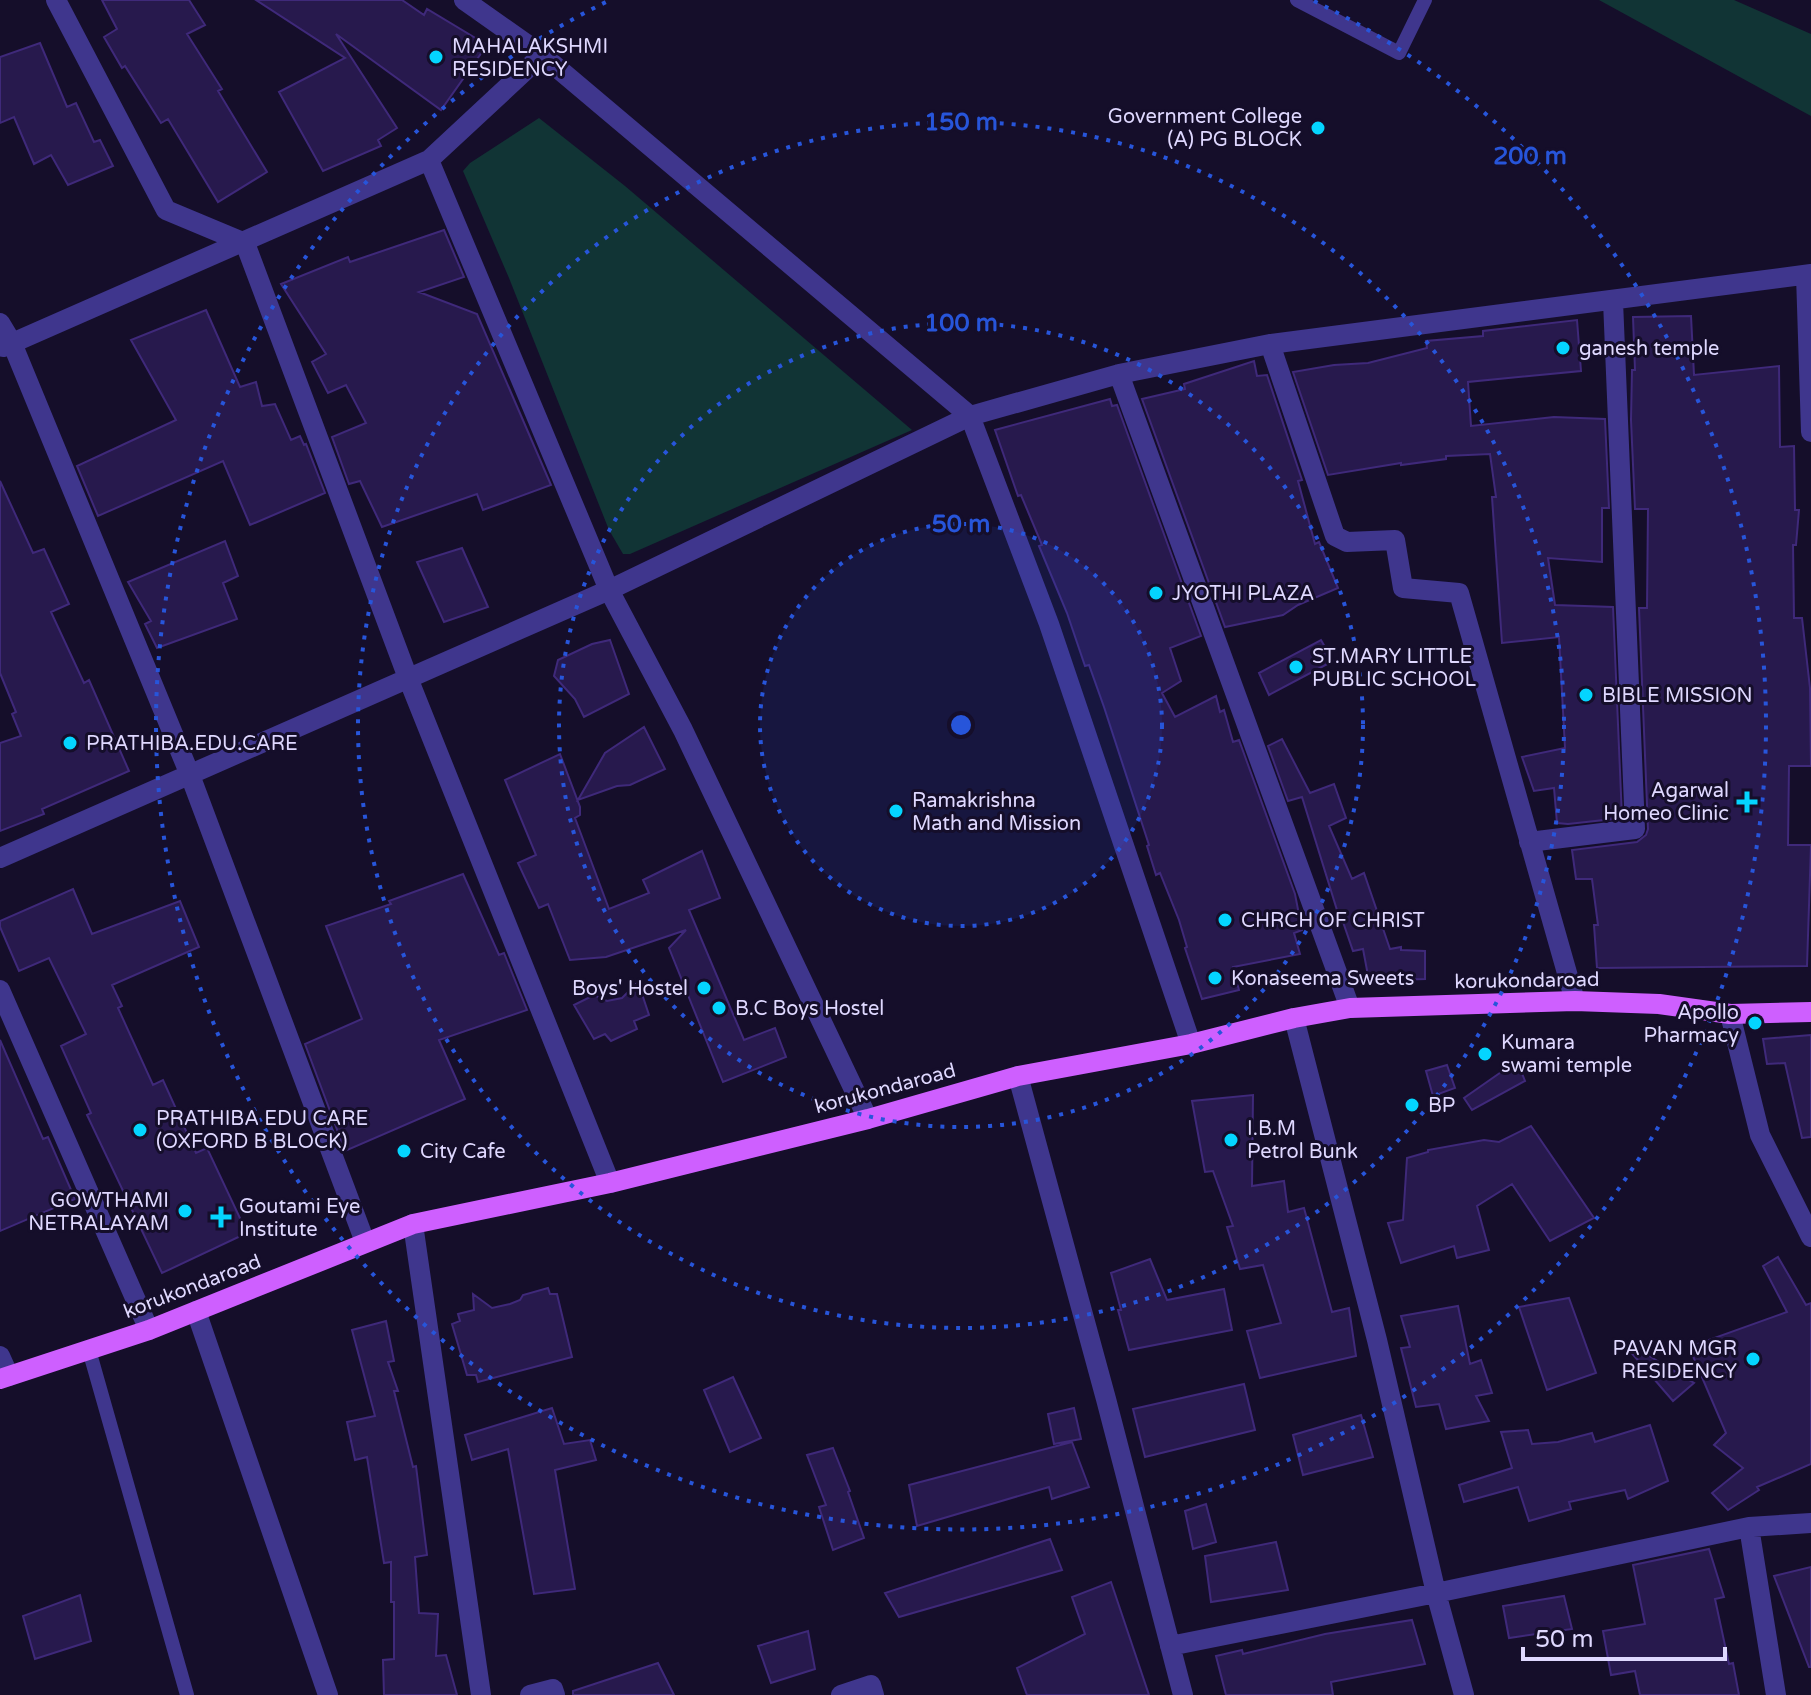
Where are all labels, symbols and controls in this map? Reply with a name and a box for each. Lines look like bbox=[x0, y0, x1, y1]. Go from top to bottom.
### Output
place label: MAHALAKSHMI RESIDENCY bbox=[452, 35, 608, 82]
marker: MAHALAKSHMI RESIDENCY bbox=[427, 48, 445, 66]
place label: Government College (A) PG BLOCK bbox=[1108, 105, 1302, 152]
text: 150 m bbox=[924, 108, 998, 137]
marker: Government College (A) PG BLOCK bbox=[1309, 119, 1327, 137]
text: 200 m bbox=[1493, 142, 1567, 171]
text: 100 m bbox=[924, 309, 998, 338]
place label: ganesh temple bbox=[1579, 337, 1719, 361]
marker: ganesh temple bbox=[1554, 339, 1572, 357]
text: 50 m bbox=[932, 510, 990, 539]
place label: JYOTHI PLAZA bbox=[1172, 582, 1315, 606]
marker: JYOTHI PLAZA bbox=[1147, 584, 1165, 602]
place label: ST.MARY LITTLE PUBLIC SCHOOL bbox=[1312, 645, 1477, 692]
marker: ST.MARY LITTLE PUBLIC SCHOOL bbox=[1287, 658, 1305, 676]
place label: BIBLE MISSION bbox=[1602, 684, 1753, 708]
marker: BIBLE MISSION bbox=[1577, 686, 1595, 704]
centre of rings bbox=[947, 711, 975, 739]
place label: PRATHIBA.EDU.CARE bbox=[86, 732, 298, 756]
marker: PRATHIBA.EDU.CARE bbox=[61, 734, 79, 752]
place label: Agarwal Homeo Clinic bbox=[1603, 779, 1729, 826]
place label: Ramakrishna Math and Mission bbox=[912, 789, 1081, 836]
marker: Agarwal Homeo Clinic bbox=[1736, 791, 1758, 813]
marker: Ramakrishna Math and Mission bbox=[887, 802, 905, 820]
place label: CHRCH OF CHRIST bbox=[1241, 909, 1425, 933]
marker: CHRCH OF CHRIST bbox=[1216, 911, 1234, 929]
place label: Konaseema Sweets bbox=[1231, 967, 1414, 991]
street label: korukondaroad bbox=[1454, 968, 1600, 994]
marker: Konaseema Sweets bbox=[1206, 969, 1224, 987]
place label: Boys' Hostel bbox=[572, 977, 688, 1001]
marker: Boys' Hostel bbox=[695, 979, 713, 997]
place label: B.C Boys Hostel bbox=[735, 997, 884, 1021]
marker: B.C Boys Hostel bbox=[710, 999, 728, 1017]
place label: Apollo Pharmacy bbox=[1644, 1001, 1739, 1048]
marker: Apollo Pharmacy bbox=[1746, 1014, 1764, 1032]
place label: Kumara swami temple bbox=[1501, 1031, 1632, 1078]
marker: Kumara swami temple bbox=[1476, 1045, 1494, 1063]
street label: korukondaroad bbox=[812, 1059, 958, 1119]
place label: BP bbox=[1428, 1094, 1455, 1118]
marker: BP bbox=[1403, 1096, 1421, 1114]
place label: PRATHIBA EDU CARE (OXFORD B BLOCK) bbox=[156, 1107, 368, 1154]
place label: I.B.M Petrol Bunk bbox=[1247, 1117, 1358, 1164]
marker: PRATHIBA EDU CARE (OXFORD B BLOCK) bbox=[131, 1121, 149, 1139]
marker: I.B.M Petrol Bunk bbox=[1222, 1131, 1240, 1149]
place label: City Cafe bbox=[420, 1140, 506, 1164]
marker: City Cafe bbox=[395, 1142, 413, 1160]
place label: GOWTHAMI NETRALAYAM bbox=[28, 1189, 169, 1236]
place label: Goutami Eye Institute bbox=[239, 1195, 360, 1242]
marker: GOWTHAMI NETRALAYAM bbox=[176, 1202, 194, 1220]
marker: Goutami Eye Institute bbox=[210, 1206, 232, 1228]
street label: korukondaroad bbox=[120, 1250, 264, 1324]
place label: PAVAN MGR RESIDENCY bbox=[1613, 1337, 1737, 1384]
marker: PAVAN MGR RESIDENCY bbox=[1744, 1350, 1762, 1368]
scale bar bbox=[1523, 1611, 1725, 1661]
text: 50 m bbox=[1535, 1625, 1593, 1654]

